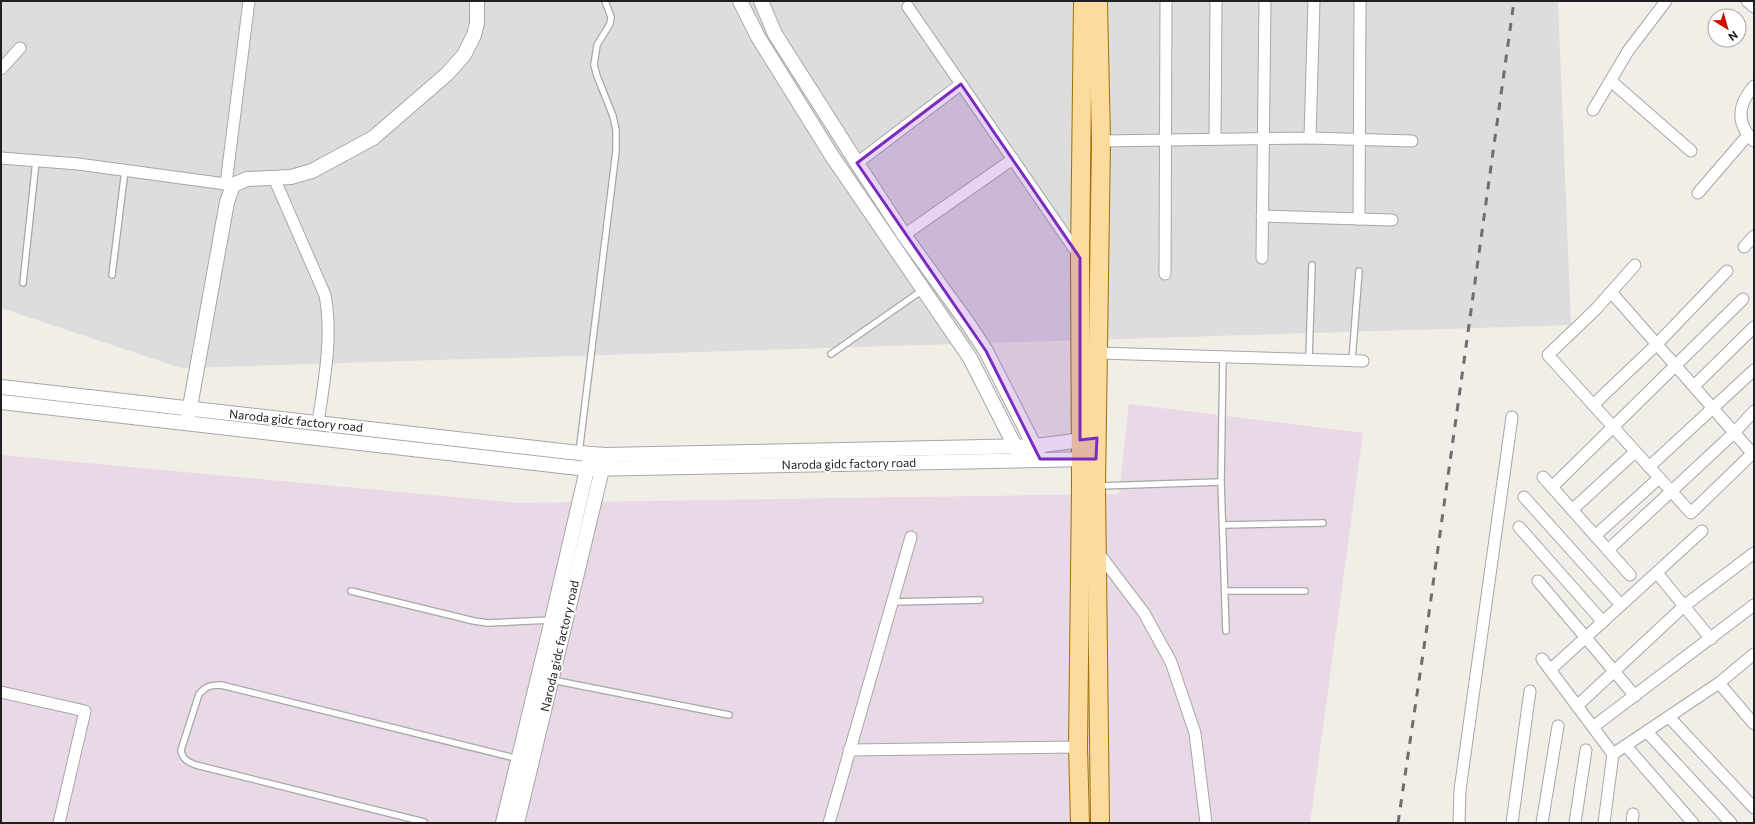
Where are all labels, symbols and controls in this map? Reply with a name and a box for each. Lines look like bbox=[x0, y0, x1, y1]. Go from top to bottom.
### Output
north arrow bbox=[1707, 8, 1747, 48]
text: N bbox=[1726, 29, 1741, 44]
street label: Naroda gidc factory road bbox=[229, 406, 364, 434]
street label: Naroda gidc factory road bbox=[782, 455, 916, 471]
street label: Naroda gidc factory road bbox=[537, 579, 581, 713]

